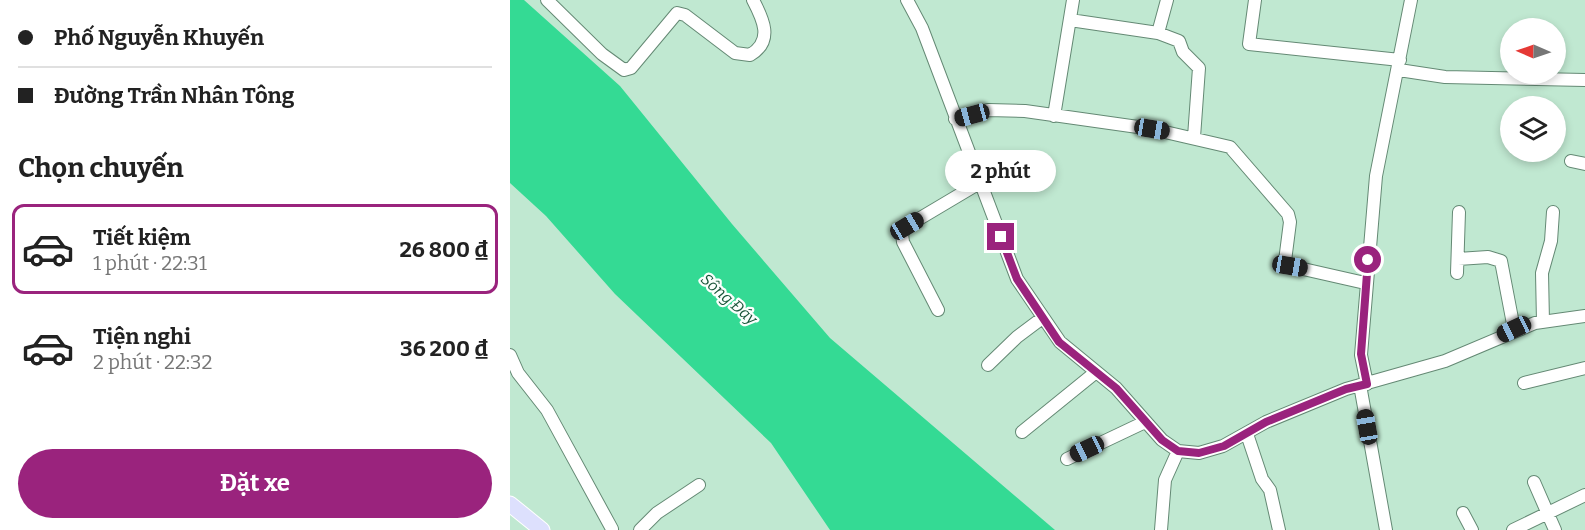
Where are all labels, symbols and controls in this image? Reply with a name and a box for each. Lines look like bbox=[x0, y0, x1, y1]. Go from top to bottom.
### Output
north arrow bbox=[1500, 18, 1566, 84]
map controls bbox=[1500, 18, 1566, 162]
text: Phố Nguyễn Khuyến bbox=[54, 24, 264, 51]
text: Đường Trần Nhân Tông bbox=[54, 82, 294, 109]
button: layers bbox=[1500, 96, 1566, 162]
car bbox=[952, 102, 992, 128]
car bbox=[1133, 117, 1171, 141]
callout: 2 phút bbox=[946, 150, 1056, 192]
text: Chọn chuyến bbox=[18, 152, 184, 184]
text: 2 phút bbox=[970, 159, 1031, 183]
car bbox=[887, 209, 927, 243]
icon: car bbox=[21, 222, 75, 276]
route end bbox=[987, 223, 1014, 250]
text: Tiết kiệm bbox=[93, 224, 191, 251]
text: 26 800 ₫ bbox=[399, 236, 489, 263]
route start bbox=[1354, 246, 1381, 273]
text: 1 phút · 22:31 bbox=[93, 251, 207, 275]
car bbox=[1271, 254, 1309, 278]
water label: Sông Đáy bbox=[697, 269, 762, 329]
car bbox=[1494, 313, 1534, 345]
icon: car bbox=[21, 321, 75, 375]
text: Tiện nghi bbox=[93, 323, 191, 350]
text: 36 200 ₫ bbox=[400, 335, 489, 362]
text: 2 phút · 22:32 bbox=[93, 350, 212, 374]
car bbox=[1355, 408, 1379, 446]
car bbox=[1067, 433, 1107, 465]
button: Đặt xe bbox=[18, 449, 492, 518]

